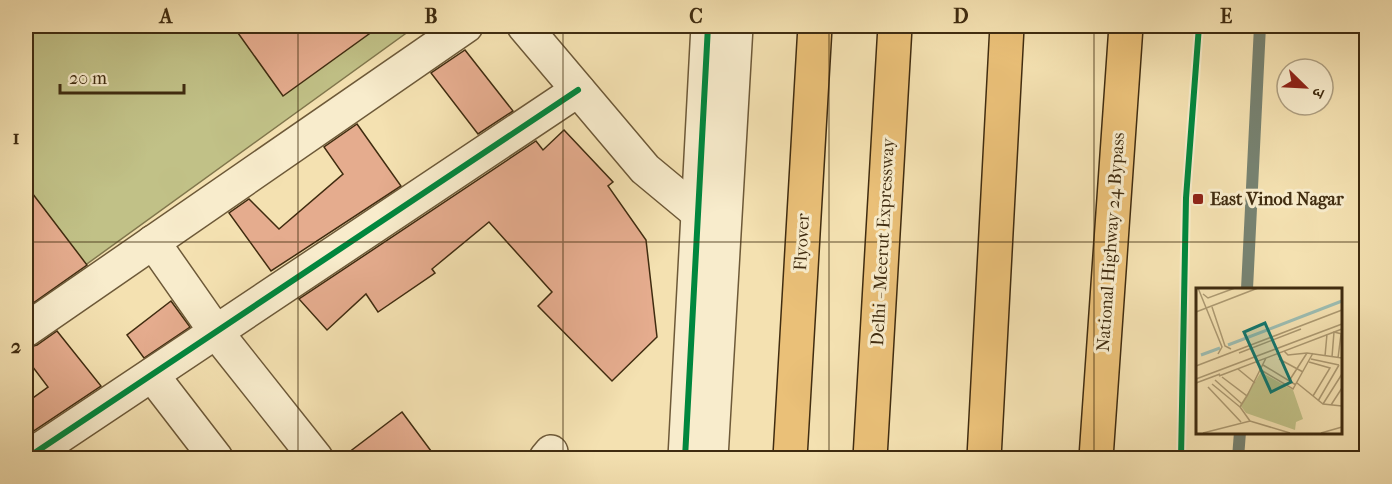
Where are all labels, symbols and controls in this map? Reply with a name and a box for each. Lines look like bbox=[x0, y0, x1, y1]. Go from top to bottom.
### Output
text: A bbox=[158, 5, 174, 28]
text: B bbox=[424, 5, 438, 28]
text: C bbox=[689, 5, 703, 28]
text: D bbox=[953, 5, 969, 28]
text: E bbox=[1220, 5, 1232, 28]
scale bar bbox=[60, 57, 184, 95]
north arrow bbox=[1275, 57, 1335, 117]
text: 20 m bbox=[69, 68, 107, 89]
text: उ bbox=[1307, 84, 1329, 102]
text: 1 bbox=[12, 126, 20, 149]
street label: National Highway 24 Bypass bbox=[1093, 131, 1129, 352]
street label: Delhi - Meerut Expressway bbox=[867, 136, 899, 346]
place label: East Vinod Nagar bbox=[1210, 189, 1344, 210]
marker: East Vinod Nagar bbox=[1191, 192, 1205, 206]
street label: Flyover bbox=[790, 212, 814, 271]
inset map bbox=[1196, 288, 1341, 433]
text: 2 bbox=[11, 335, 21, 358]

